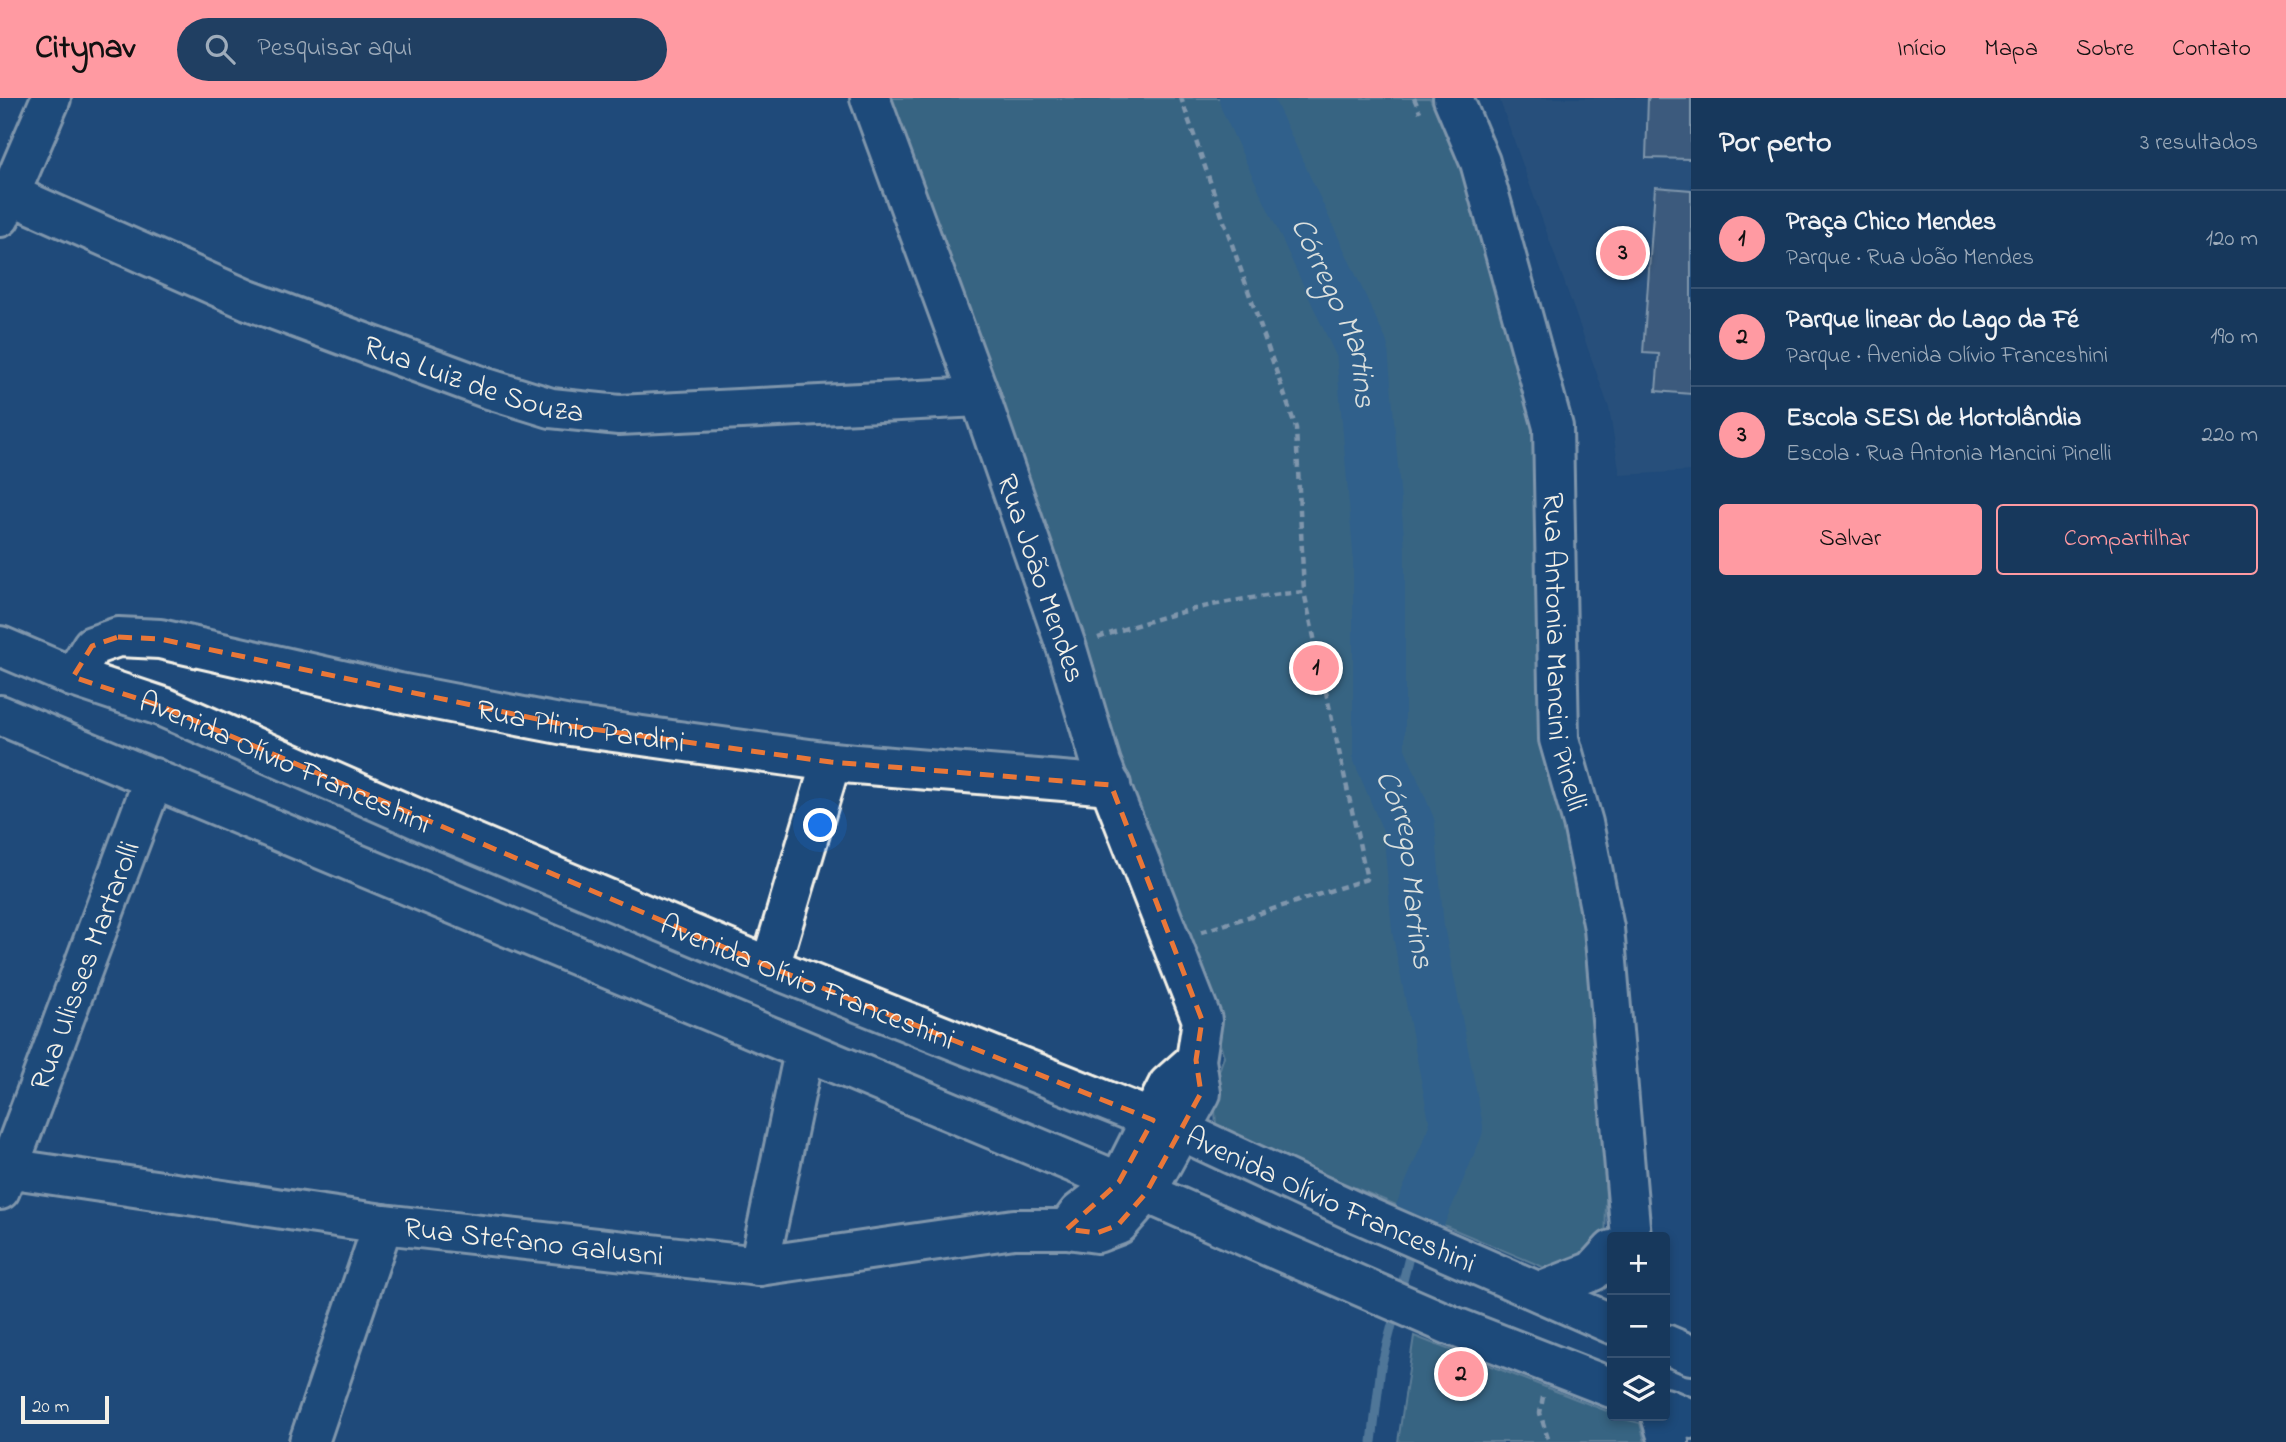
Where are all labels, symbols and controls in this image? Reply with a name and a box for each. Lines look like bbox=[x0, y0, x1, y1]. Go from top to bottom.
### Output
search box bbox=[177, 18, 667, 81]
text: Citynav bbox=[35, 25, 135, 73]
icon: search bbox=[201, 30, 239, 68]
text: Pesquisar aqui bbox=[257, 30, 412, 68]
text: Início bbox=[1897, 32, 1946, 67]
text: Mapa bbox=[1984, 32, 2038, 67]
text: Sobre bbox=[2076, 32, 2134, 67]
text: Contato bbox=[2172, 32, 2251, 67]
text: Por perto bbox=[1719, 122, 1832, 166]
text: 3 resultados bbox=[2140, 127, 2258, 160]
text: Praça Chico Mendes bbox=[1786, 204, 1996, 242]
water label: Córrego Martins bbox=[1276, 210, 1387, 410]
text: 1 bbox=[1738, 223, 1746, 256]
text: 120 m bbox=[2206, 223, 2258, 256]
pin: 3 bbox=[1600, 227, 1646, 279]
text: Parque · Rua João Mendes bbox=[1786, 242, 2034, 275]
text: Parque linear do Lago da Fé bbox=[1786, 302, 2079, 340]
text: 2 bbox=[1736, 321, 1748, 354]
text: 190 m bbox=[2210, 321, 2258, 354]
street label: Rua Luiz de Souza bbox=[356, 325, 586, 436]
text: Parque · Avenida Olívio Franceshini bbox=[1786, 340, 2108, 373]
text: Escola SESI de Hortolândia bbox=[1786, 400, 2081, 438]
text: 3 bbox=[1737, 419, 1747, 452]
text: 220 m bbox=[2202, 419, 2258, 452]
text: Escola · Rua Antonia Mancini Pinelli bbox=[1786, 438, 2112, 471]
street label: Rua João Mendes bbox=[983, 469, 1095, 689]
street label: Rua Antonia Mancini Pinelli bbox=[1529, 492, 1598, 817]
button: Salvar bbox=[1719, 504, 1982, 575]
button: Compartilhar bbox=[1996, 504, 2258, 575]
pin: 1 bbox=[1293, 642, 1339, 694]
street label: Avenida Olívio Franceshini bbox=[133, 682, 437, 847]
street label: Rua Plinio Pardini bbox=[473, 689, 688, 767]
water label: Córrego Martins bbox=[1361, 763, 1445, 974]
your location bbox=[803, 808, 837, 842]
street label: Rua Ulisses Martarolli bbox=[20, 835, 154, 1097]
street label: Avenida Olívio Franceshini bbox=[653, 904, 961, 1063]
street label: Avenida Olívio Franceshini bbox=[1177, 1117, 1482, 1287]
street label: Rua Stefano Galusni bbox=[401, 1207, 666, 1280]
map controls bbox=[1607, 1232, 1670, 1421]
button: + bbox=[1607, 1232, 1670, 1295]
button: − bbox=[1607, 1295, 1670, 1358]
pin: 2 bbox=[1438, 1348, 1484, 1400]
button: layers bbox=[1607, 1358, 1670, 1421]
scale bar bbox=[21, 1393, 108, 1425]
text: 20 m bbox=[32, 1394, 69, 1421]

